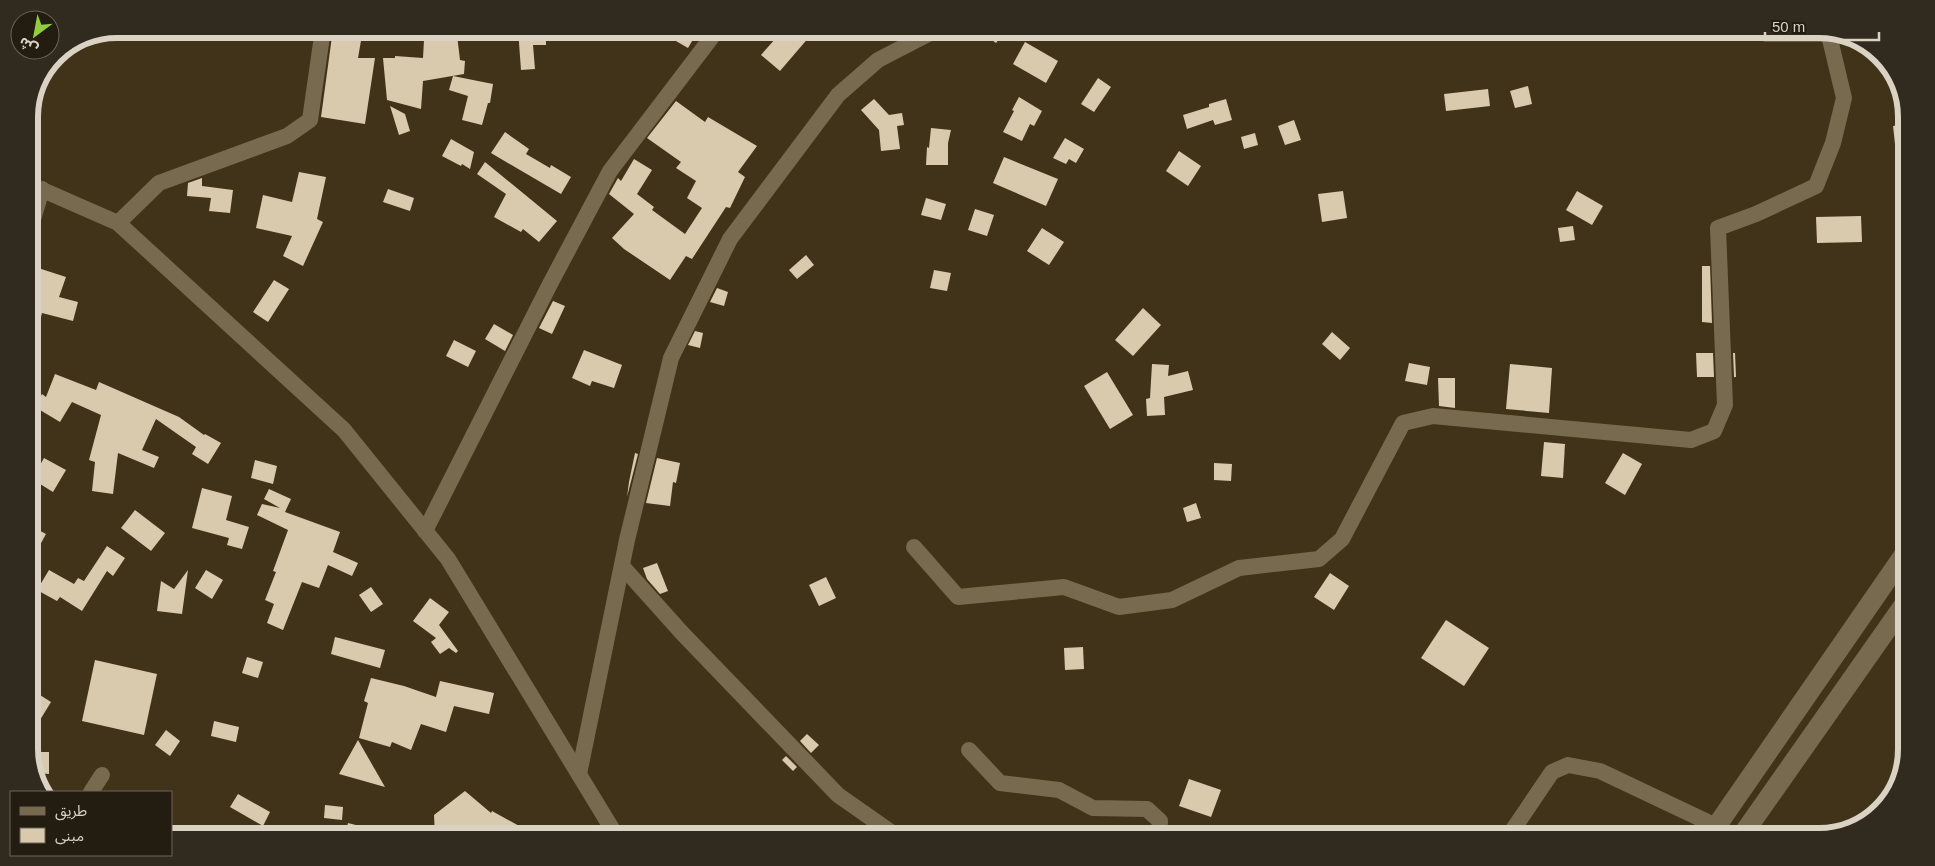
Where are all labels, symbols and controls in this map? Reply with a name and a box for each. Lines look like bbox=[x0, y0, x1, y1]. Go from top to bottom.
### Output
north arrow bbox=[10, 10, 60, 60]
scale bar bbox=[1765, 10, 1879, 42]
text: 50 m bbox=[1772, 18, 1805, 35]
text: ش bbox=[16, 34, 40, 58]
legend bbox=[10, 791, 172, 856]
text: طريق bbox=[55, 802, 87, 821]
text: مبنى bbox=[55, 827, 84, 845]

